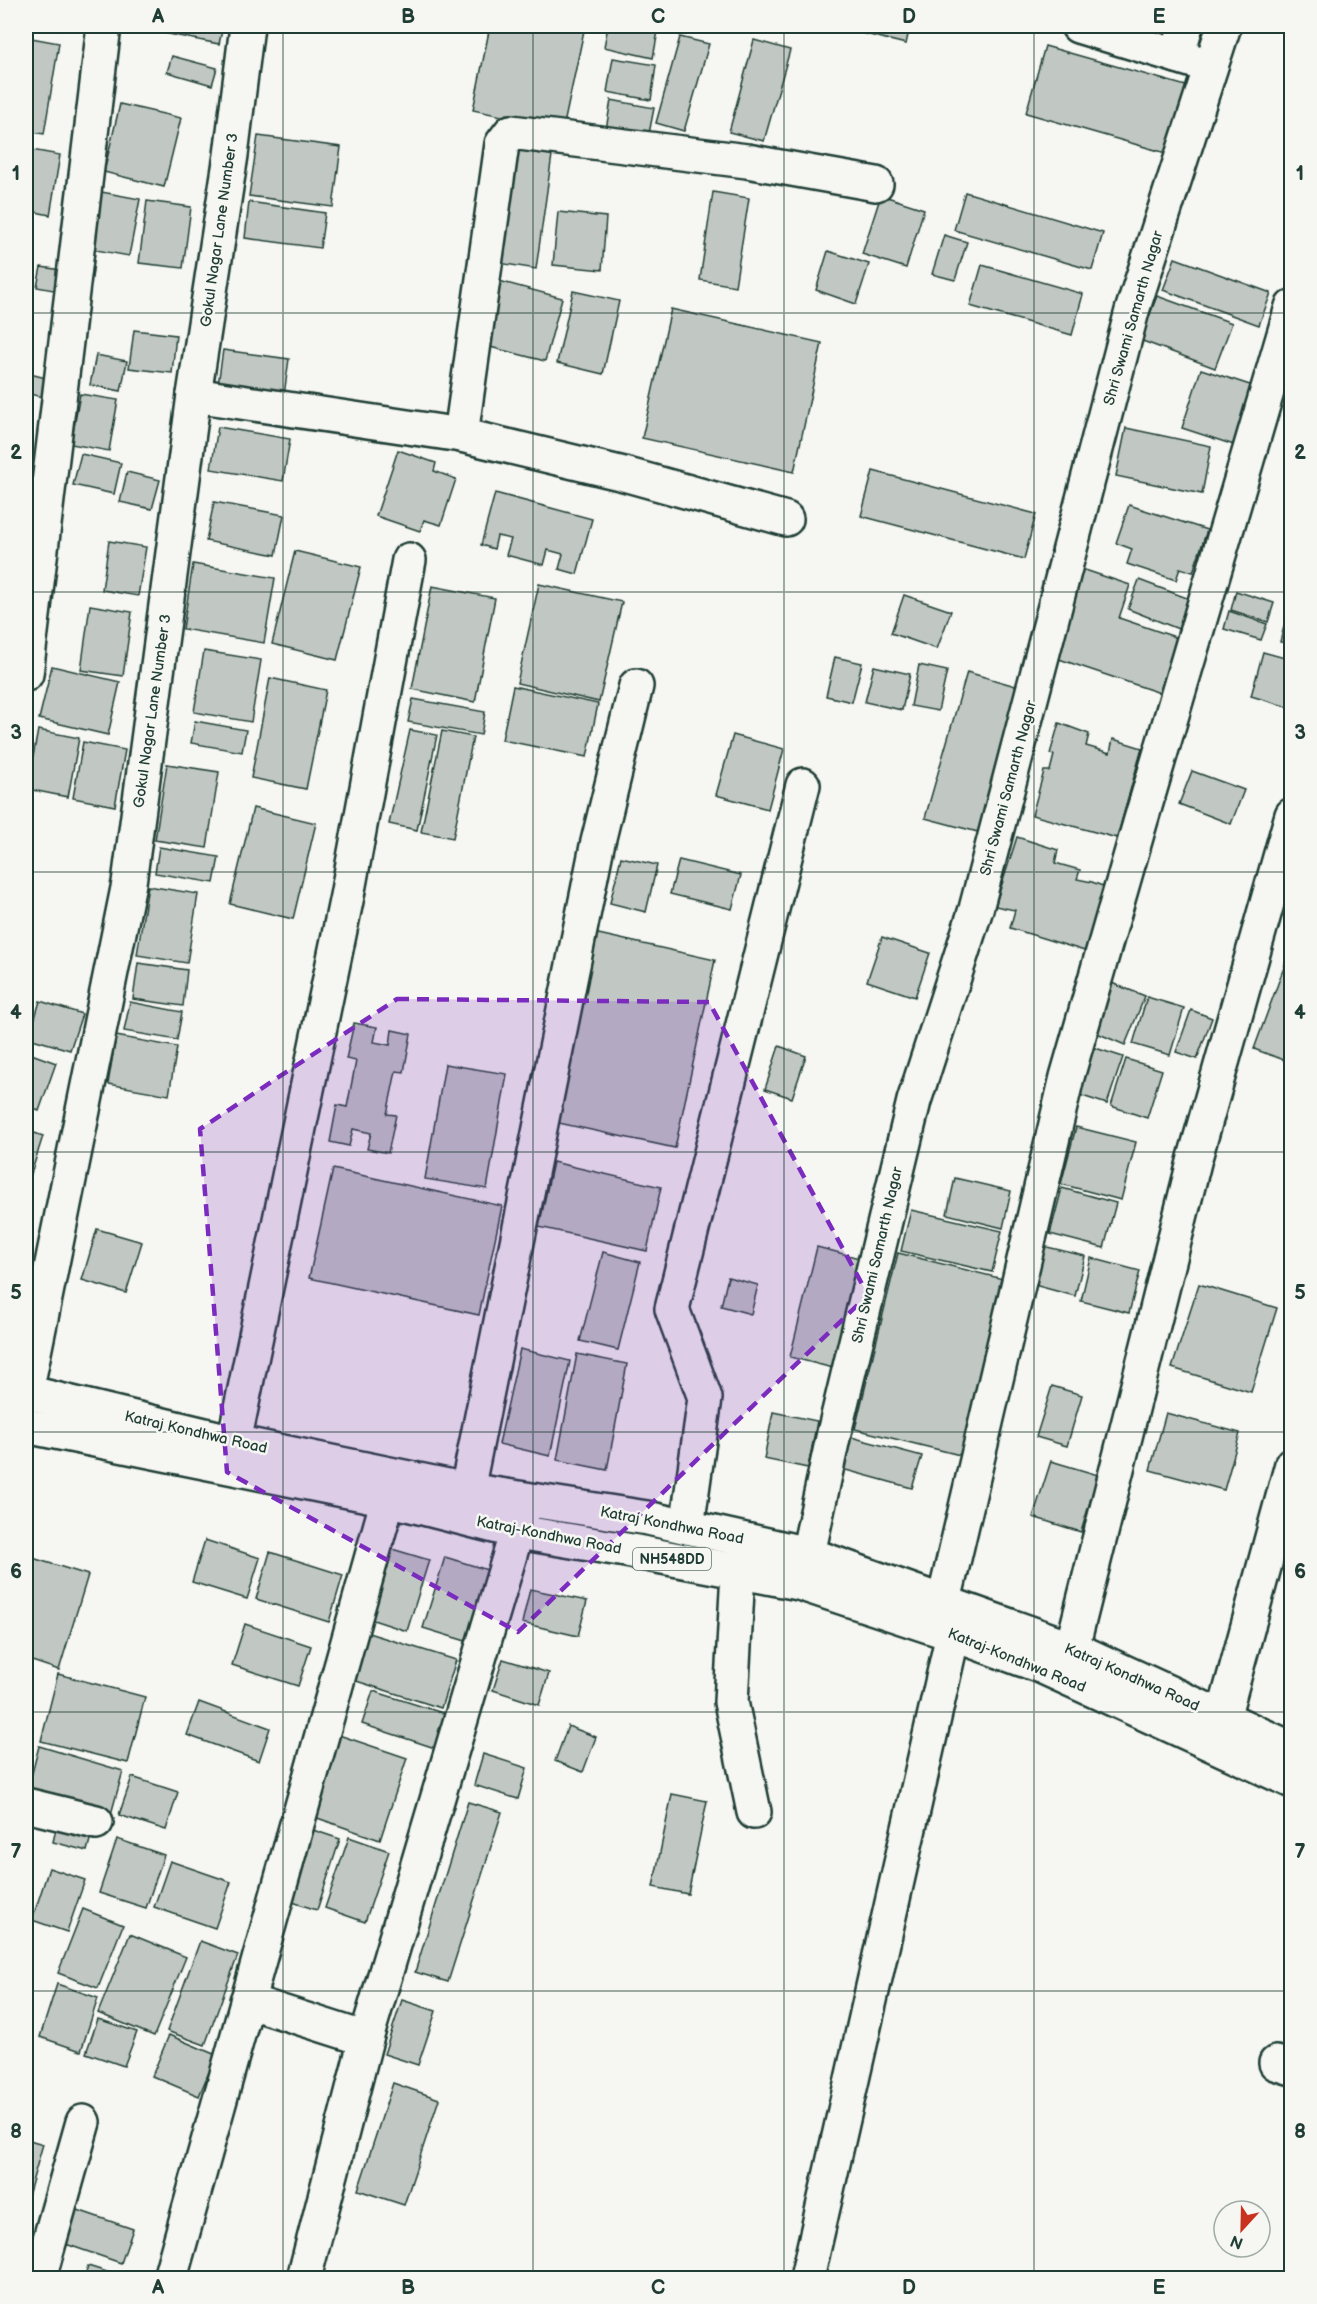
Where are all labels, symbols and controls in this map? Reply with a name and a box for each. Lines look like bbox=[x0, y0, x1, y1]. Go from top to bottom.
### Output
text: A bbox=[151, 5, 165, 29]
text: B bbox=[401, 5, 415, 29]
text: C bbox=[651, 5, 665, 29]
text: D bbox=[902, 5, 916, 29]
text: E bbox=[1153, 5, 1166, 29]
street label: Gokul Nagar Lane Number 3 bbox=[196, 132, 243, 328]
text: 1 bbox=[12, 162, 20, 186]
text: 1 bbox=[1296, 162, 1304, 186]
street label: Shri Swami Samarth Nagar bbox=[1099, 228, 1168, 408]
text: 2 bbox=[10, 441, 22, 465]
text: 2 bbox=[1294, 441, 1306, 465]
street label: Gokul Nagar Lane Number 3 bbox=[129, 613, 176, 809]
street label: Shri Swami Samarth Nagar bbox=[976, 698, 1041, 878]
text: 3 bbox=[10, 721, 22, 745]
text: 3 bbox=[1294, 721, 1306, 745]
text: 4 bbox=[10, 1001, 22, 1025]
text: 4 bbox=[1294, 1001, 1306, 1025]
street label: Shri Swami Samarth Nagar bbox=[848, 1164, 907, 1345]
text: 5 bbox=[10, 1281, 22, 1305]
text: 5 bbox=[1294, 1281, 1306, 1305]
street label: Katraj Kondhwa Road bbox=[123, 1407, 269, 1458]
street label: Katraj Kondhwa Road bbox=[598, 1502, 745, 1549]
street label: Katraj-Kondhwa Road bbox=[475, 1512, 623, 1559]
road number: NH548DD bbox=[633, 1548, 711, 1570]
text: 6 bbox=[10, 1560, 22, 1584]
text: 6 bbox=[1294, 1560, 1306, 1584]
street label: Katraj-Kondhwa Road bbox=[945, 1624, 1089, 1697]
street label: Katraj Kondhwa Road bbox=[1061, 1639, 1202, 1716]
text: 7 bbox=[10, 1840, 22, 1864]
text: 7 bbox=[1294, 1840, 1306, 1864]
text: 8 bbox=[10, 2120, 22, 2144]
text: 8 bbox=[1294, 2120, 1306, 2144]
north arrow bbox=[1212, 2199, 1272, 2259]
text: N bbox=[1228, 2230, 1246, 2253]
text: A bbox=[151, 2276, 165, 2300]
text: B bbox=[401, 2276, 415, 2300]
text: C bbox=[651, 2276, 665, 2300]
text: D bbox=[902, 2276, 916, 2300]
text: E bbox=[1153, 2276, 1166, 2300]

